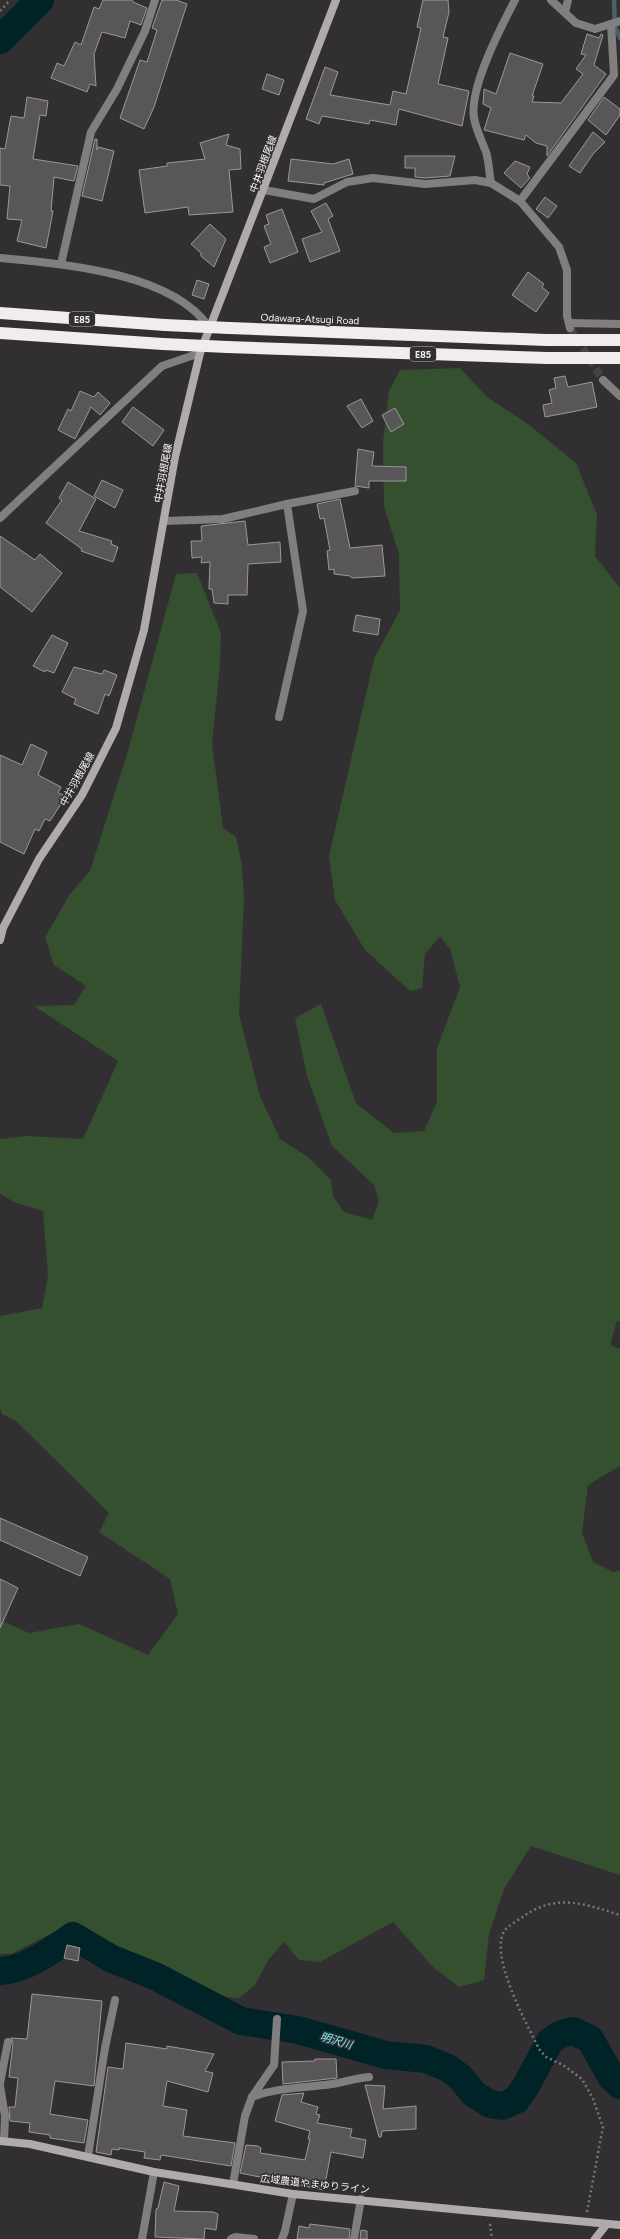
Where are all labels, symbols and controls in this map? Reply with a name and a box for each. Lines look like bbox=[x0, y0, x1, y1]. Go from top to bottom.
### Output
street label: 中井羽根尾線 bbox=[247, 134, 279, 194]
street label: Odawara-Atsugi Road bbox=[261, 311, 360, 327]
road number: E85 bbox=[69, 312, 95, 326]
road number: E85 bbox=[410, 347, 436, 361]
street label: 中井羽根尾線 bbox=[151, 442, 175, 504]
street label: 中井羽根尾線 bbox=[57, 750, 97, 808]
water label: 明沢川 bbox=[318, 2030, 355, 2052]
street label: 広域農道やまゆりライン bbox=[260, 2172, 370, 2196]

